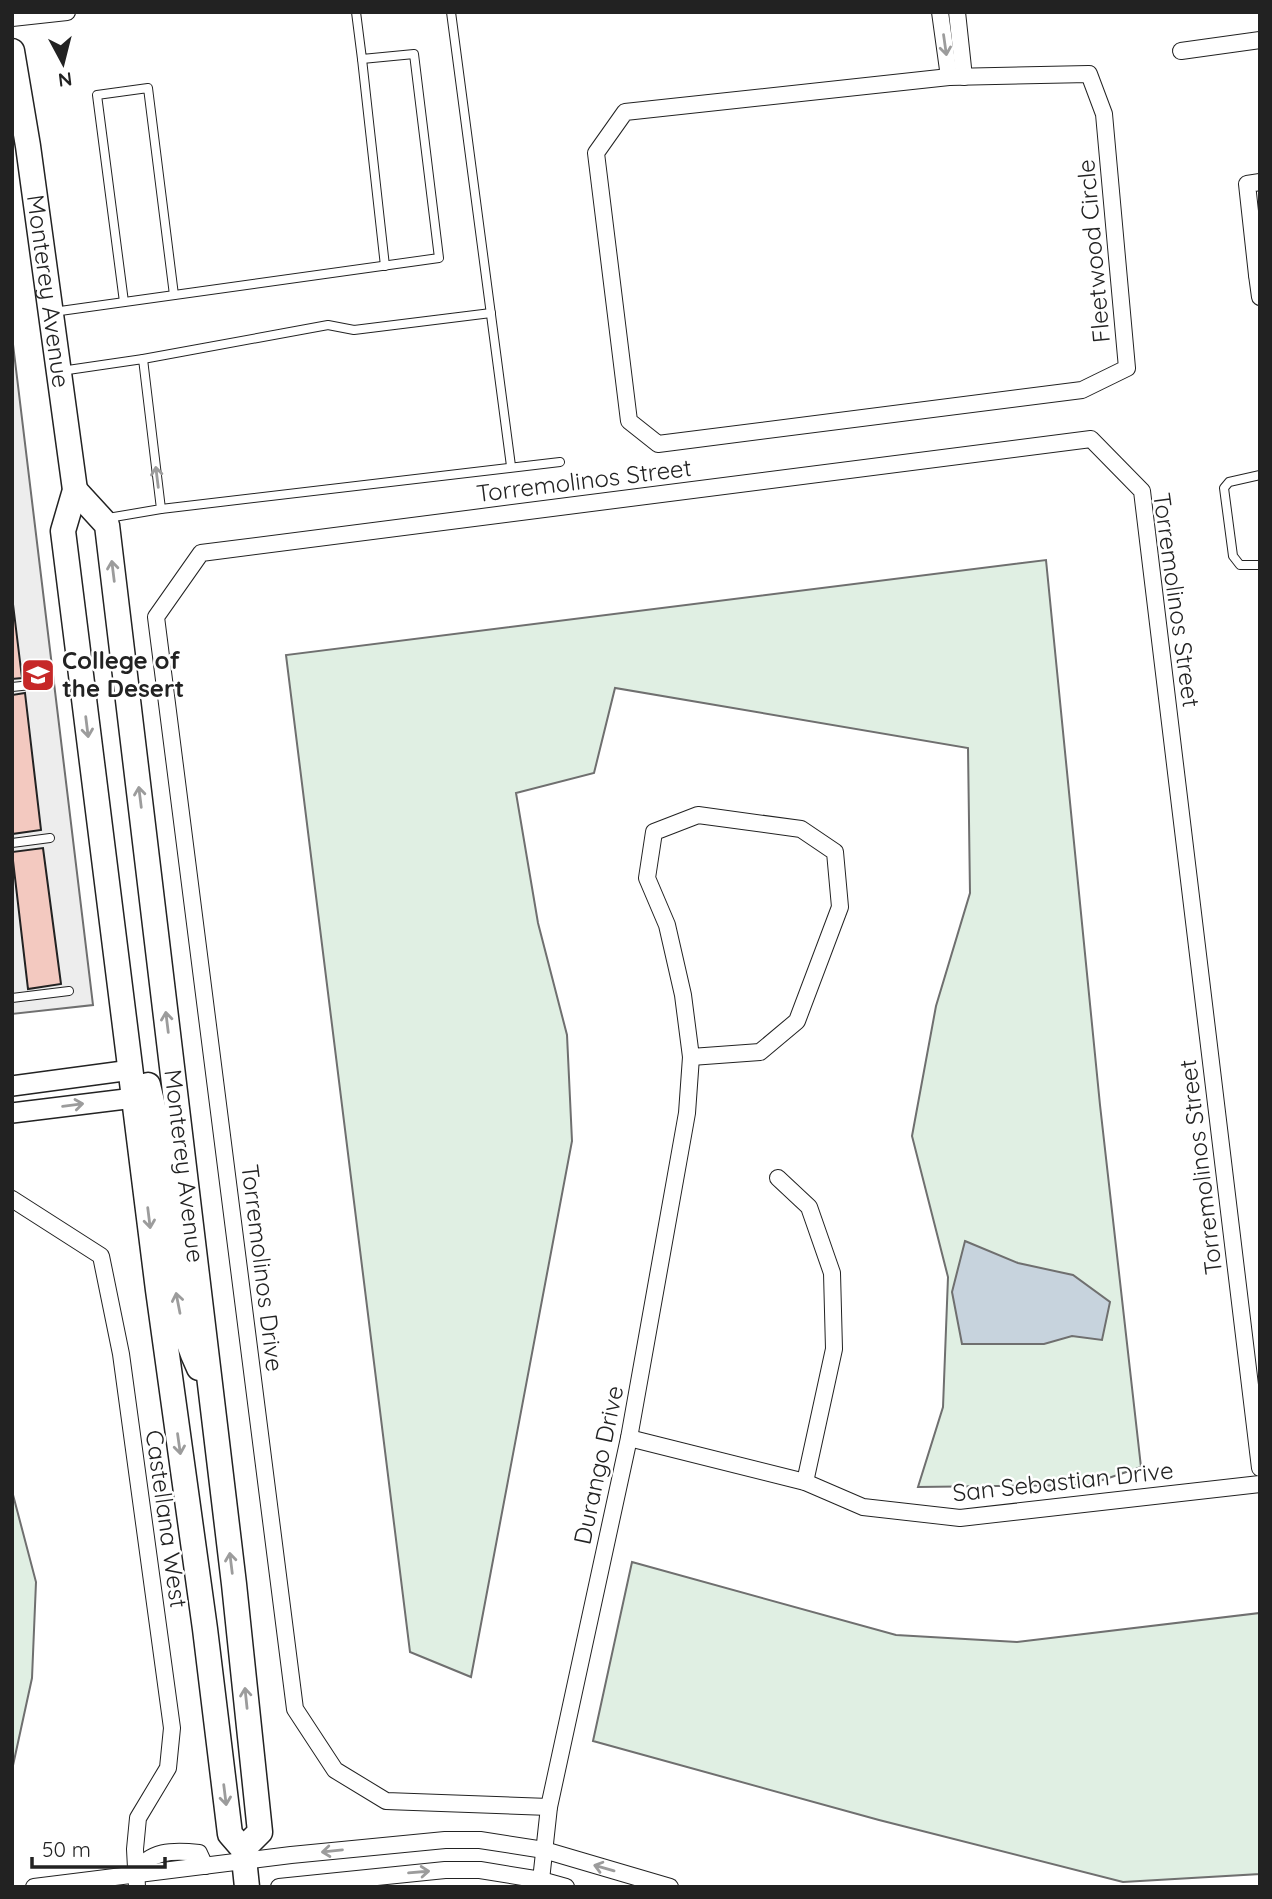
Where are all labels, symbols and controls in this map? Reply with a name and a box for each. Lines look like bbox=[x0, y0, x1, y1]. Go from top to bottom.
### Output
north arrow bbox=[28, 28, 98, 98]
one-way arrow bbox=[938, 33, 951, 56]
text: N bbox=[57, 67, 73, 93]
street label: Fleetwood Circle bbox=[1070, 158, 1116, 344]
street label: Monterey Avenue bbox=[21, 193, 77, 389]
street label: Torremolinos Street bbox=[475, 452, 693, 508]
one-way arrow bbox=[151, 466, 164, 489]
street label: Torremolinos Street bbox=[1147, 491, 1207, 709]
one-way arrow bbox=[106, 560, 119, 583]
place label: College of the Desert bbox=[62, 645, 184, 703]
school or university icon: College of the Desert bbox=[19, 656, 57, 694]
one-way arrow bbox=[80, 715, 93, 737]
one-way arrow bbox=[133, 786, 146, 808]
one-way arrow bbox=[161, 1012, 174, 1034]
street label: Torremolinos Street bbox=[1172, 1058, 1228, 1276]
street label: Monterey Avenue bbox=[158, 1068, 211, 1264]
one-way arrow bbox=[61, 1099, 84, 1112]
street label: Torremolinos Drive bbox=[235, 1163, 291, 1373]
one-way arrow bbox=[143, 1206, 156, 1229]
one-way arrow bbox=[171, 1292, 184, 1315]
street label: Durango Drive bbox=[567, 1383, 629, 1547]
street label: Castellana West bbox=[140, 1428, 194, 1610]
one-way arrow bbox=[173, 1432, 186, 1455]
street label: San Sebastian Drive bbox=[951, 1454, 1175, 1508]
one-way arrow bbox=[225, 1552, 238, 1575]
one-way arrow bbox=[239, 1687, 252, 1710]
one-way arrow bbox=[219, 1783, 232, 1806]
scale bar bbox=[32, 1826, 164, 1870]
text: 50 m bbox=[42, 1836, 91, 1862]
one-way arrow bbox=[321, 1845, 344, 1858]
one-way arrow bbox=[594, 1860, 616, 1873]
one-way arrow bbox=[408, 1865, 430, 1878]

